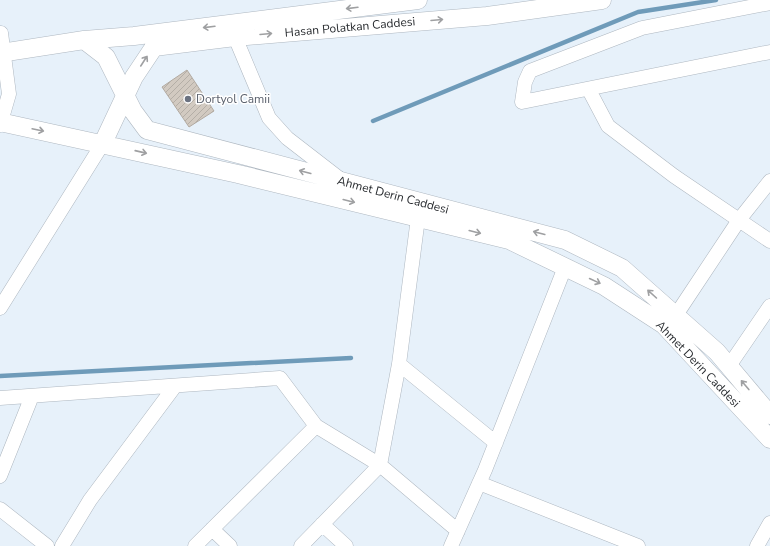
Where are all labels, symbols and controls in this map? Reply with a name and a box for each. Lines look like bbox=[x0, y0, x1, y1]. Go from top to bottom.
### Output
one-way arrow bbox=[345, 5, 358, 12]
street label: Hasan Polatkan Caddesi bbox=[284, 13, 416, 41]
one-way arrow bbox=[431, 17, 444, 24]
one-way arrow bbox=[203, 23, 216, 30]
one-way arrow bbox=[259, 31, 272, 38]
one-way arrow bbox=[141, 55, 149, 67]
place label: Dortyol Camii bbox=[196, 91, 270, 107]
marker: Dortyol Camii bbox=[183, 94, 193, 104]
one-way arrow bbox=[31, 126, 44, 134]
one-way arrow bbox=[134, 148, 147, 156]
one-way arrow bbox=[299, 167, 312, 175]
street label: Ahmet Derin Caddesi bbox=[335, 172, 451, 218]
one-way arrow bbox=[342, 198, 355, 205]
one-way arrow bbox=[469, 229, 482, 236]
one-way arrow bbox=[533, 229, 546, 236]
one-way arrow bbox=[589, 278, 601, 285]
one-way arrow bbox=[647, 290, 657, 299]
street label: Ahmet Derin Caddesi bbox=[652, 317, 744, 411]
one-way arrow bbox=[740, 379, 749, 390]

